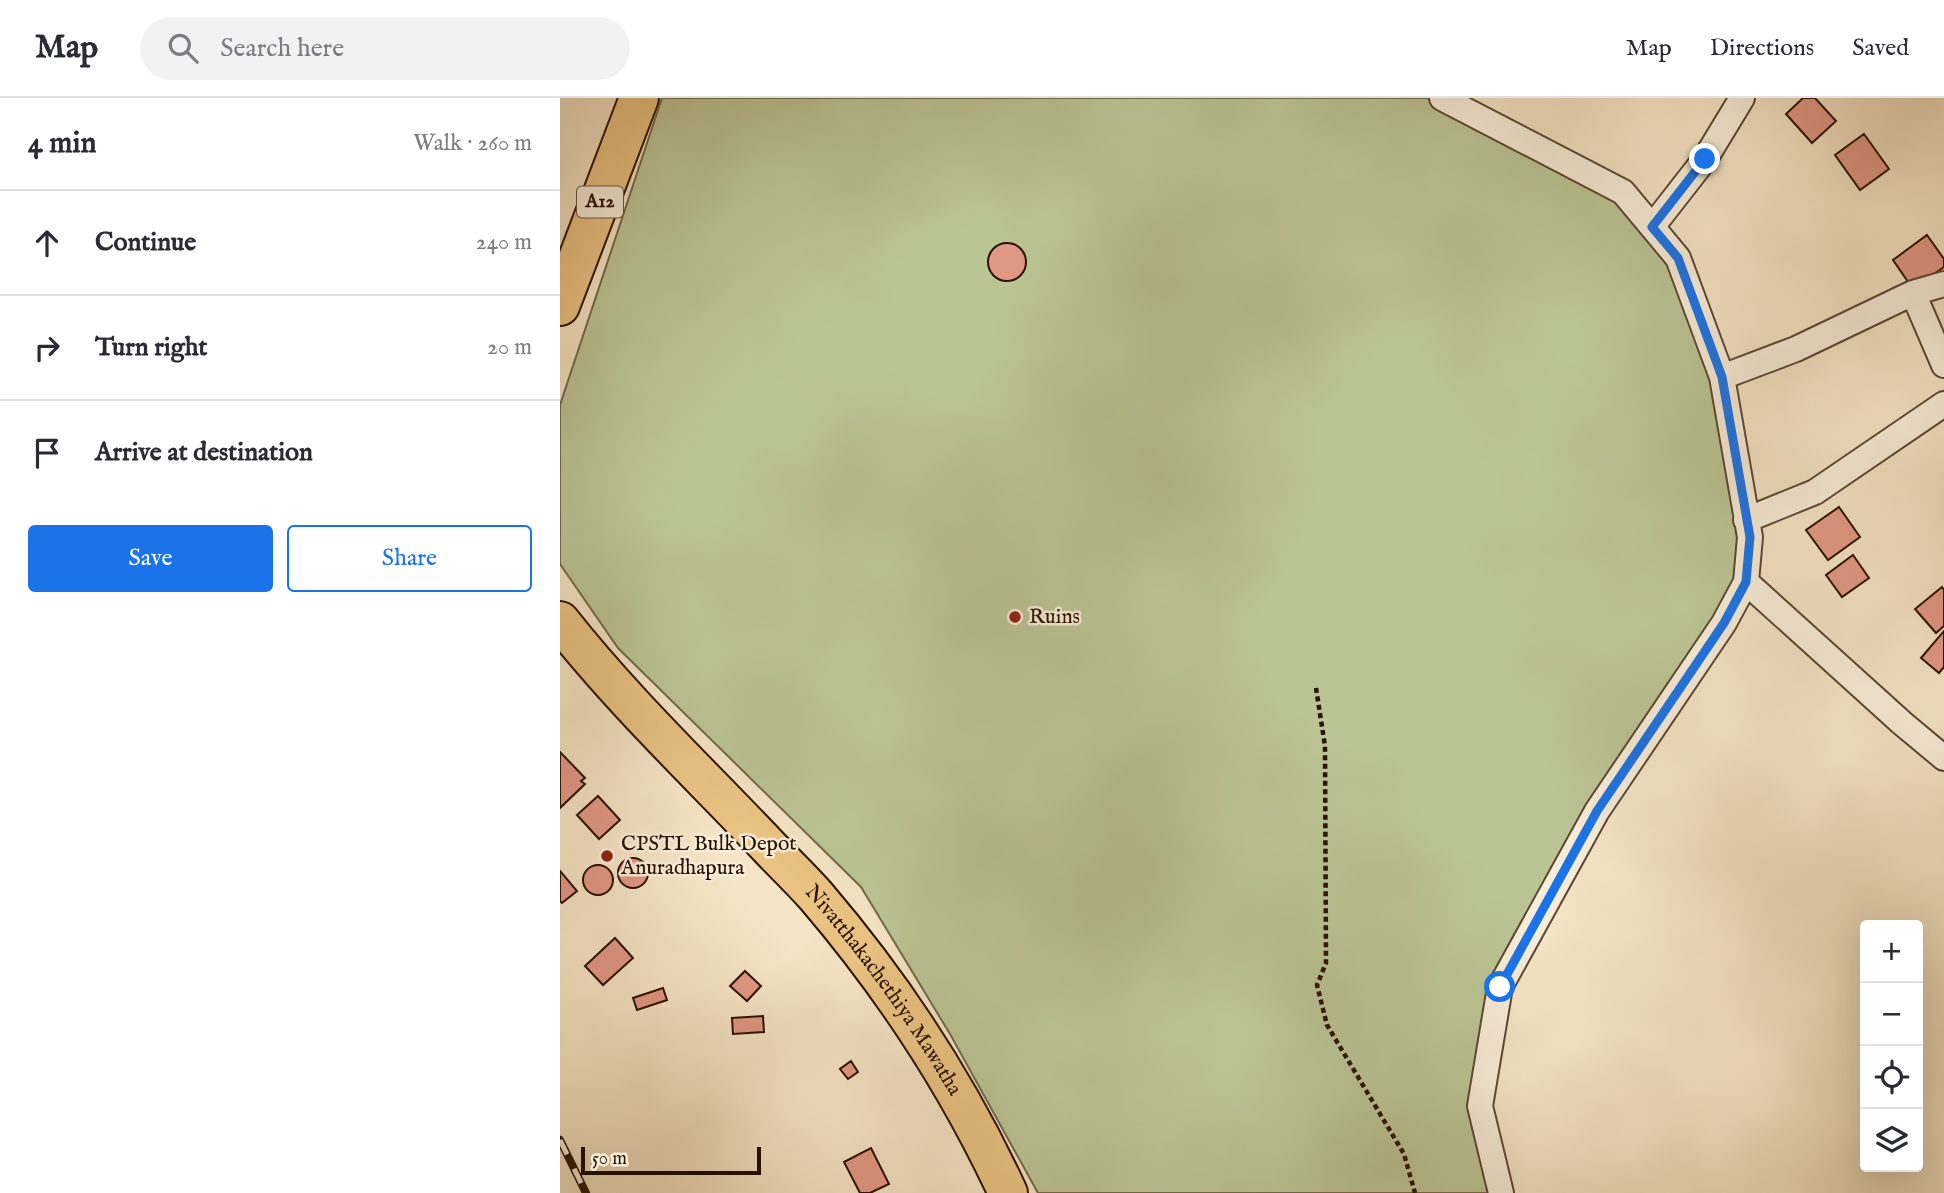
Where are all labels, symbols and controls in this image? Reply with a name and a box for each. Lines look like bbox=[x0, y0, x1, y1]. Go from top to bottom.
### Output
search box bbox=[140, 17, 630, 80]
text: Map bbox=[35, 27, 98, 69]
icon: search bbox=[164, 29, 202, 67]
text: Search here bbox=[220, 32, 344, 65]
text: Map bbox=[1626, 33, 1672, 64]
text: Directions bbox=[1710, 33, 1814, 64]
text: Saved bbox=[1852, 33, 1909, 64]
text: 4 min bbox=[28, 125, 96, 163]
text: Walk · 260 m bbox=[413, 129, 532, 158]
route end bbox=[1689, 143, 1720, 174]
road number: A12 bbox=[577, 186, 623, 218]
icon: ahead bbox=[28, 224, 66, 262]
text: Continue bbox=[95, 226, 196, 259]
text: 240 m bbox=[476, 228, 532, 257]
icon: right bbox=[28, 329, 66, 367]
text: Turn right bbox=[95, 331, 208, 364]
text: 20 m bbox=[487, 333, 532, 362]
icon: arrive bbox=[28, 434, 66, 472]
text: Arrive at destination bbox=[95, 436, 313, 469]
button: Save bbox=[28, 525, 273, 592]
button: Share bbox=[287, 525, 532, 592]
place label: Ruins bbox=[1029, 604, 1080, 631]
marker: Ruins bbox=[1007, 609, 1023, 625]
place label: CPSTL Bulk Depot Anuradhapura bbox=[620, 831, 797, 882]
marker: CPSTL Bulk Depot Anuradhapura bbox=[599, 848, 615, 864]
street label: Nivatthakachethiya Mawatha bbox=[799, 879, 969, 1101]
map controls bbox=[1860, 920, 1923, 1172]
button: + bbox=[1860, 920, 1923, 983]
route start bbox=[1484, 971, 1515, 1002]
button: − bbox=[1860, 983, 1923, 1046]
button: locate bbox=[1860, 1046, 1923, 1109]
button: layers bbox=[1860, 1109, 1923, 1172]
scale bar bbox=[581, 1144, 761, 1176]
text: 50 m bbox=[592, 1147, 627, 1171]

